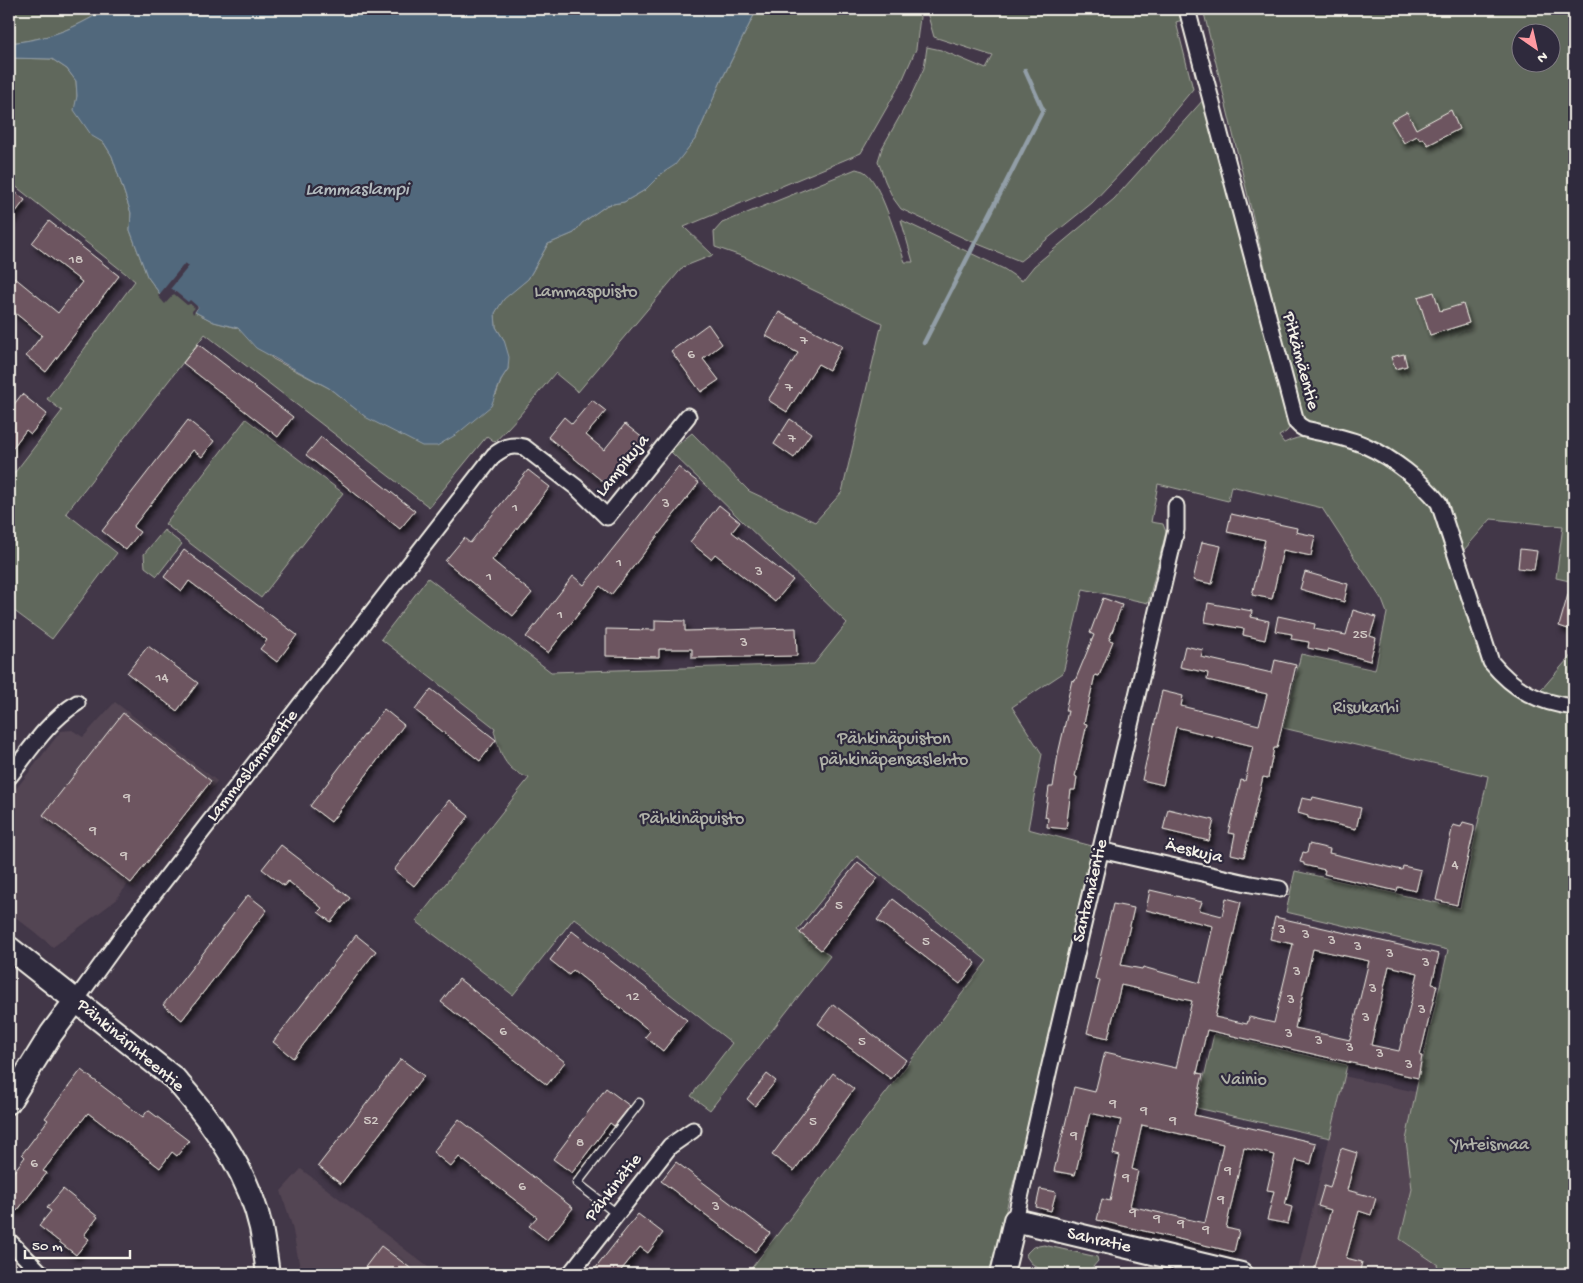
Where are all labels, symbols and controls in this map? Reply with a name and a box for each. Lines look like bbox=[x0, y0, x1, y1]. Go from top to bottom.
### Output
north arrow bbox=[1510, 22, 1560, 72]
text: N bbox=[1533, 47, 1550, 66]
water label: Lammaslampi bbox=[305, 179, 411, 202]
house number: 18 bbox=[68, 251, 83, 269]
park label: Lammaspuisto bbox=[534, 282, 638, 303]
street label: Pitkämäentie bbox=[1277, 309, 1323, 413]
house number: 7 bbox=[799, 332, 809, 350]
house number: 6 bbox=[687, 346, 695, 364]
house number: 7 bbox=[784, 379, 794, 397]
street label: Lampikuja bbox=[592, 430, 655, 501]
house number: 7 bbox=[787, 430, 797, 448]
house number: 3 bbox=[661, 495, 670, 513]
house number: 1 bbox=[511, 499, 518, 517]
house number: 1 bbox=[615, 554, 622, 572]
house number: 3 bbox=[754, 563, 763, 581]
house number: 1 bbox=[485, 568, 492, 586]
house number: 1 bbox=[556, 606, 563, 624]
house number: 25 bbox=[1352, 626, 1368, 644]
house number: 3 bbox=[739, 634, 748, 652]
house number: 14 bbox=[154, 669, 169, 687]
park label: Risukarhi bbox=[1333, 698, 1399, 719]
street label: Lammaslammentie bbox=[203, 705, 304, 826]
park label: Pähkinäpuiston pähkinäpensaslehto bbox=[819, 729, 968, 771]
house number: 9 bbox=[122, 789, 131, 807]
park label: Pähkinäpuisto bbox=[639, 809, 744, 830]
house number: 9 bbox=[88, 822, 97, 840]
street label: Äeskuja bbox=[1163, 835, 1226, 869]
street label: Santamäentie bbox=[1069, 837, 1113, 945]
house number: 9 bbox=[119, 847, 128, 865]
house number: 4 bbox=[1451, 856, 1459, 874]
house number: 5 bbox=[835, 897, 843, 915]
house number: 3 bbox=[1277, 921, 1286, 939]
house number: 3 bbox=[1301, 926, 1310, 944]
house number: 3 bbox=[1327, 932, 1336, 950]
house number: 5 bbox=[922, 933, 930, 951]
house number: 3 bbox=[1353, 938, 1362, 956]
house number: 3 bbox=[1385, 945, 1394, 963]
house number: 3 bbox=[1421, 954, 1430, 972]
house number: 3 bbox=[1292, 963, 1301, 981]
house number: 3 bbox=[1368, 980, 1377, 998]
house number: 12 bbox=[625, 988, 640, 1006]
house number: 3 bbox=[1286, 991, 1295, 1009]
street label: Pähkinärinteentie bbox=[71, 994, 189, 1098]
house number: 3 bbox=[1417, 1001, 1426, 1019]
house number: 3 bbox=[1361, 1009, 1370, 1027]
house number: 6 bbox=[499, 1023, 507, 1041]
house number: 3 bbox=[1284, 1025, 1293, 1043]
house number: 3 bbox=[1314, 1032, 1323, 1050]
house number: 5 bbox=[858, 1033, 866, 1051]
house number: 3 bbox=[1345, 1039, 1354, 1057]
house number: 3 bbox=[1375, 1045, 1384, 1063]
house number: 3 bbox=[1404, 1056, 1413, 1074]
park label: Vainio bbox=[1220, 1070, 1267, 1091]
house number: 9 bbox=[1108, 1095, 1117, 1113]
house number: 9 bbox=[1139, 1102, 1148, 1120]
house number: 52 bbox=[363, 1112, 379, 1130]
house number: 9 bbox=[1168, 1112, 1177, 1130]
house number: 5 bbox=[809, 1113, 817, 1131]
house number: 9 bbox=[1069, 1127, 1078, 1145]
house number: 8 bbox=[576, 1134, 584, 1152]
park label: Yhteismaa bbox=[1449, 1135, 1530, 1156]
street label: Pähkinätie bbox=[580, 1149, 648, 1227]
house number: 6 bbox=[30, 1155, 38, 1173]
house number: 9 bbox=[1223, 1162, 1232, 1180]
house number: 9 bbox=[1121, 1169, 1130, 1187]
house number: 6 bbox=[518, 1178, 526, 1196]
house number: 9 bbox=[1216, 1191, 1225, 1209]
house number: 3 bbox=[711, 1198, 720, 1216]
house number: 9 bbox=[1128, 1204, 1137, 1222]
house number: 9 bbox=[1152, 1210, 1161, 1228]
house number: 9 bbox=[1176, 1215, 1185, 1233]
house number: 9 bbox=[1201, 1221, 1210, 1239]
street label: Sahratie bbox=[1065, 1223, 1134, 1259]
scale bar bbox=[25, 1228, 130, 1260]
text: 50 m bbox=[32, 1238, 63, 1256]

